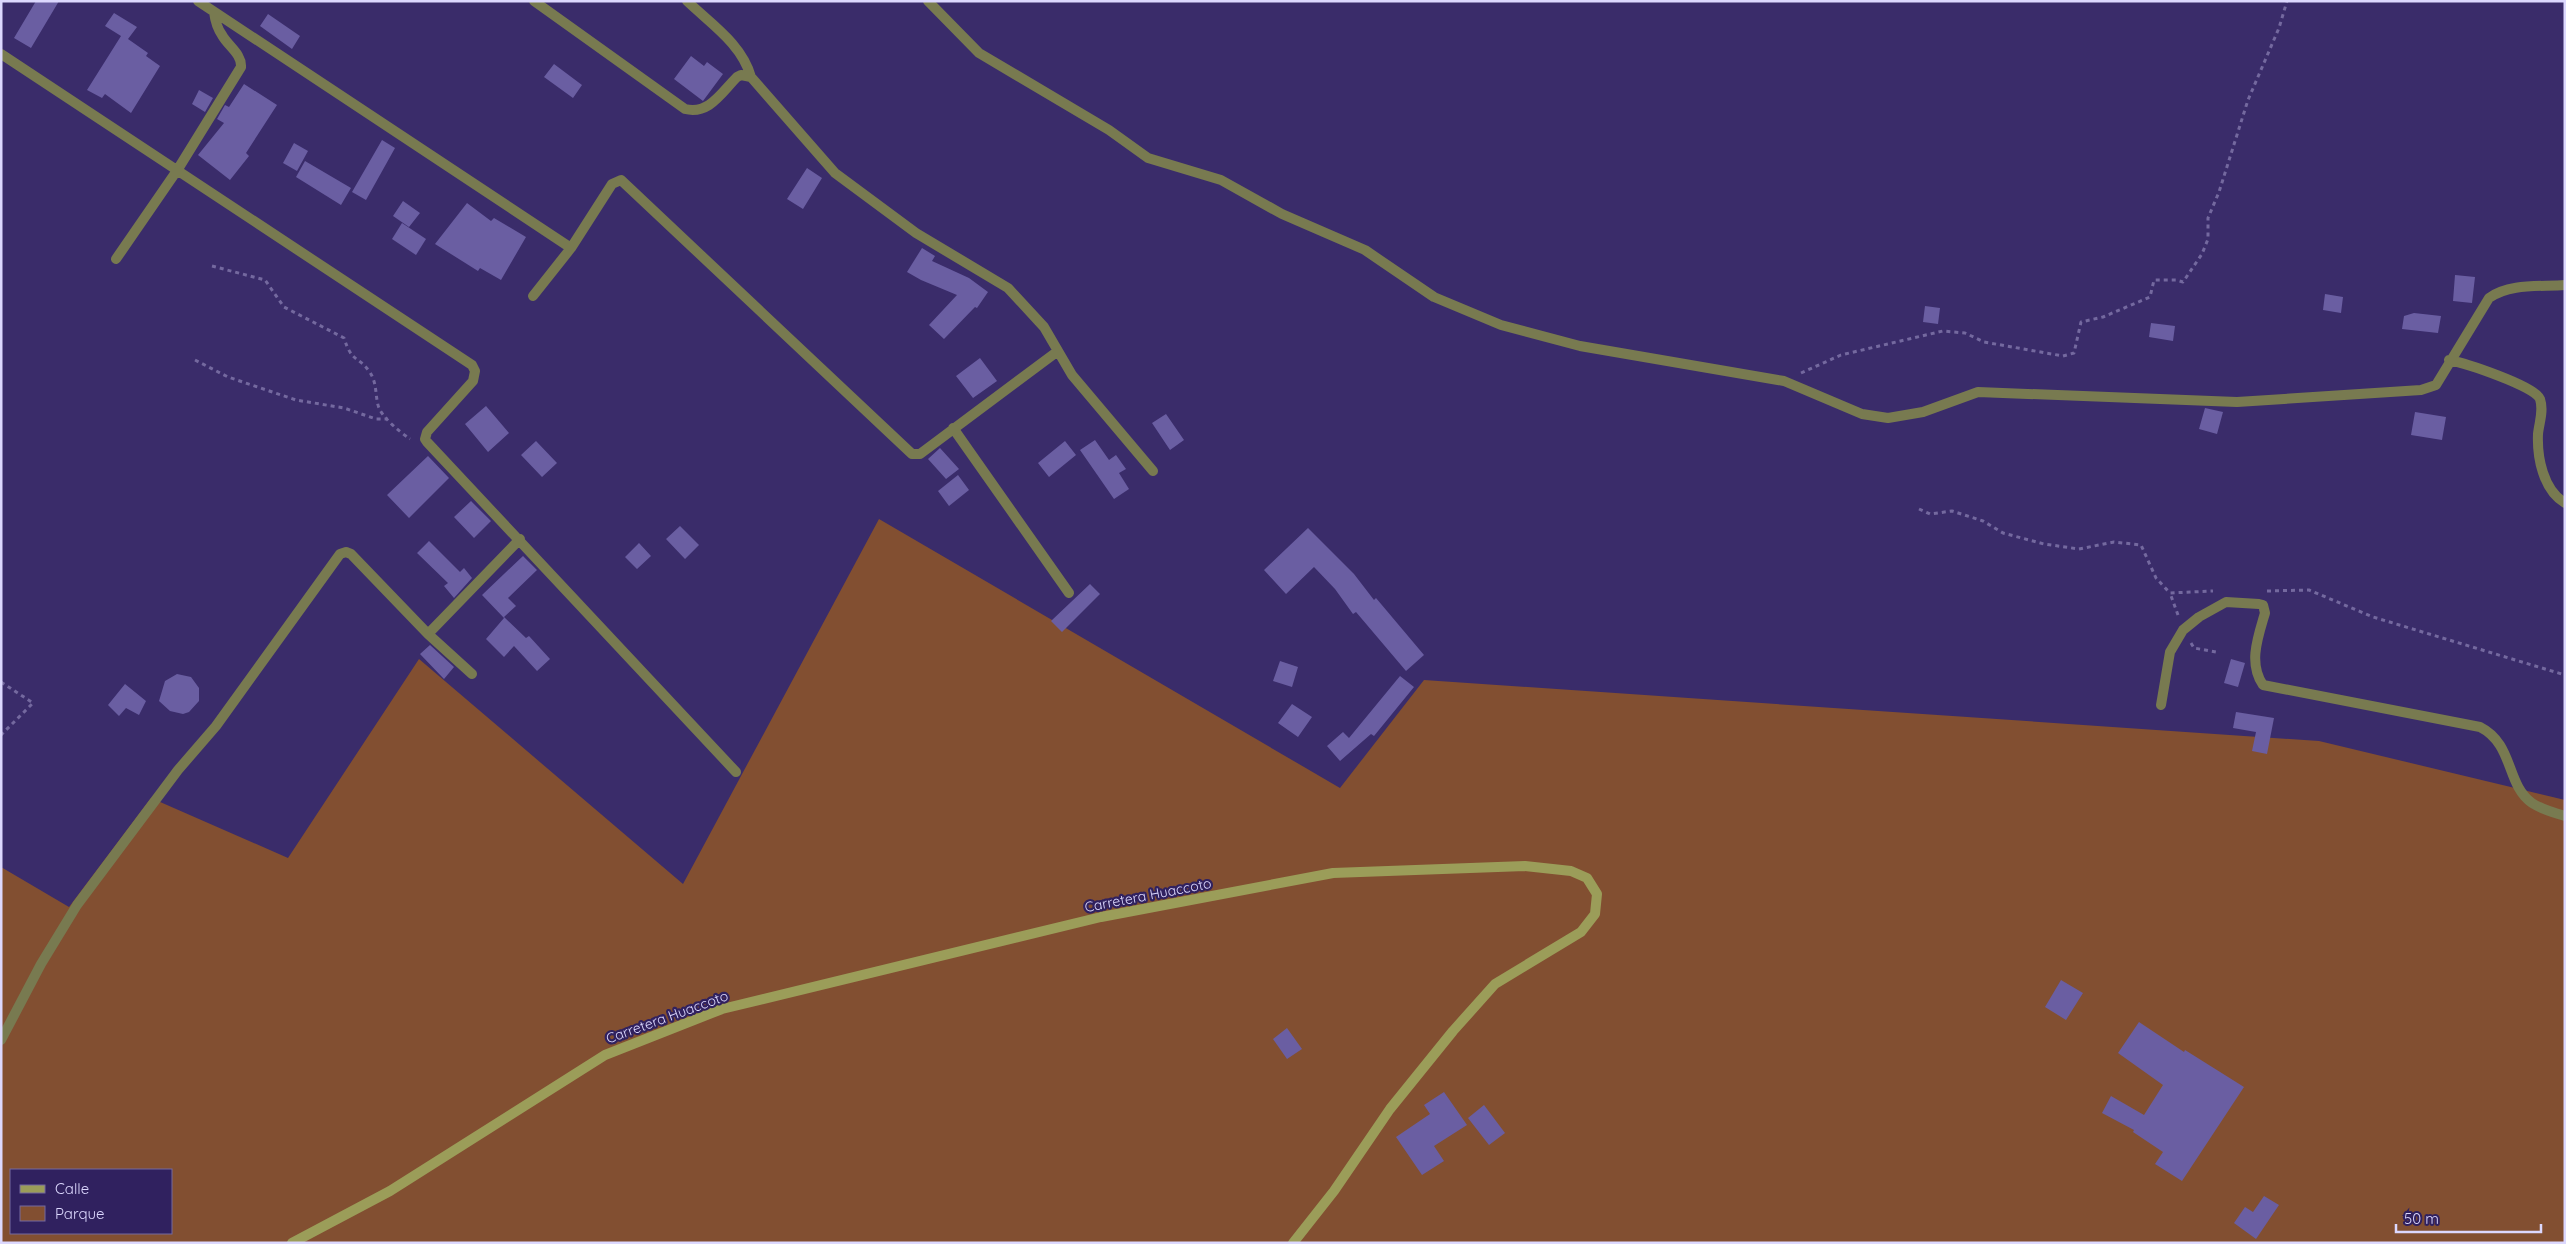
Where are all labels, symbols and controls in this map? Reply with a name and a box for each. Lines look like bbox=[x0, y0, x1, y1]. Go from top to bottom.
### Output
street label: Carretera Huaccoto bbox=[1083, 874, 1213, 916]
street label: Carretera Huaccoto bbox=[603, 987, 731, 1047]
legend bbox=[10, 1169, 172, 1234]
text: Calle bbox=[55, 1179, 89, 1198]
scale bar bbox=[2396, 1202, 2541, 1234]
text: Parque bbox=[55, 1204, 105, 1223]
text: 50 m bbox=[2404, 1209, 2439, 1228]

